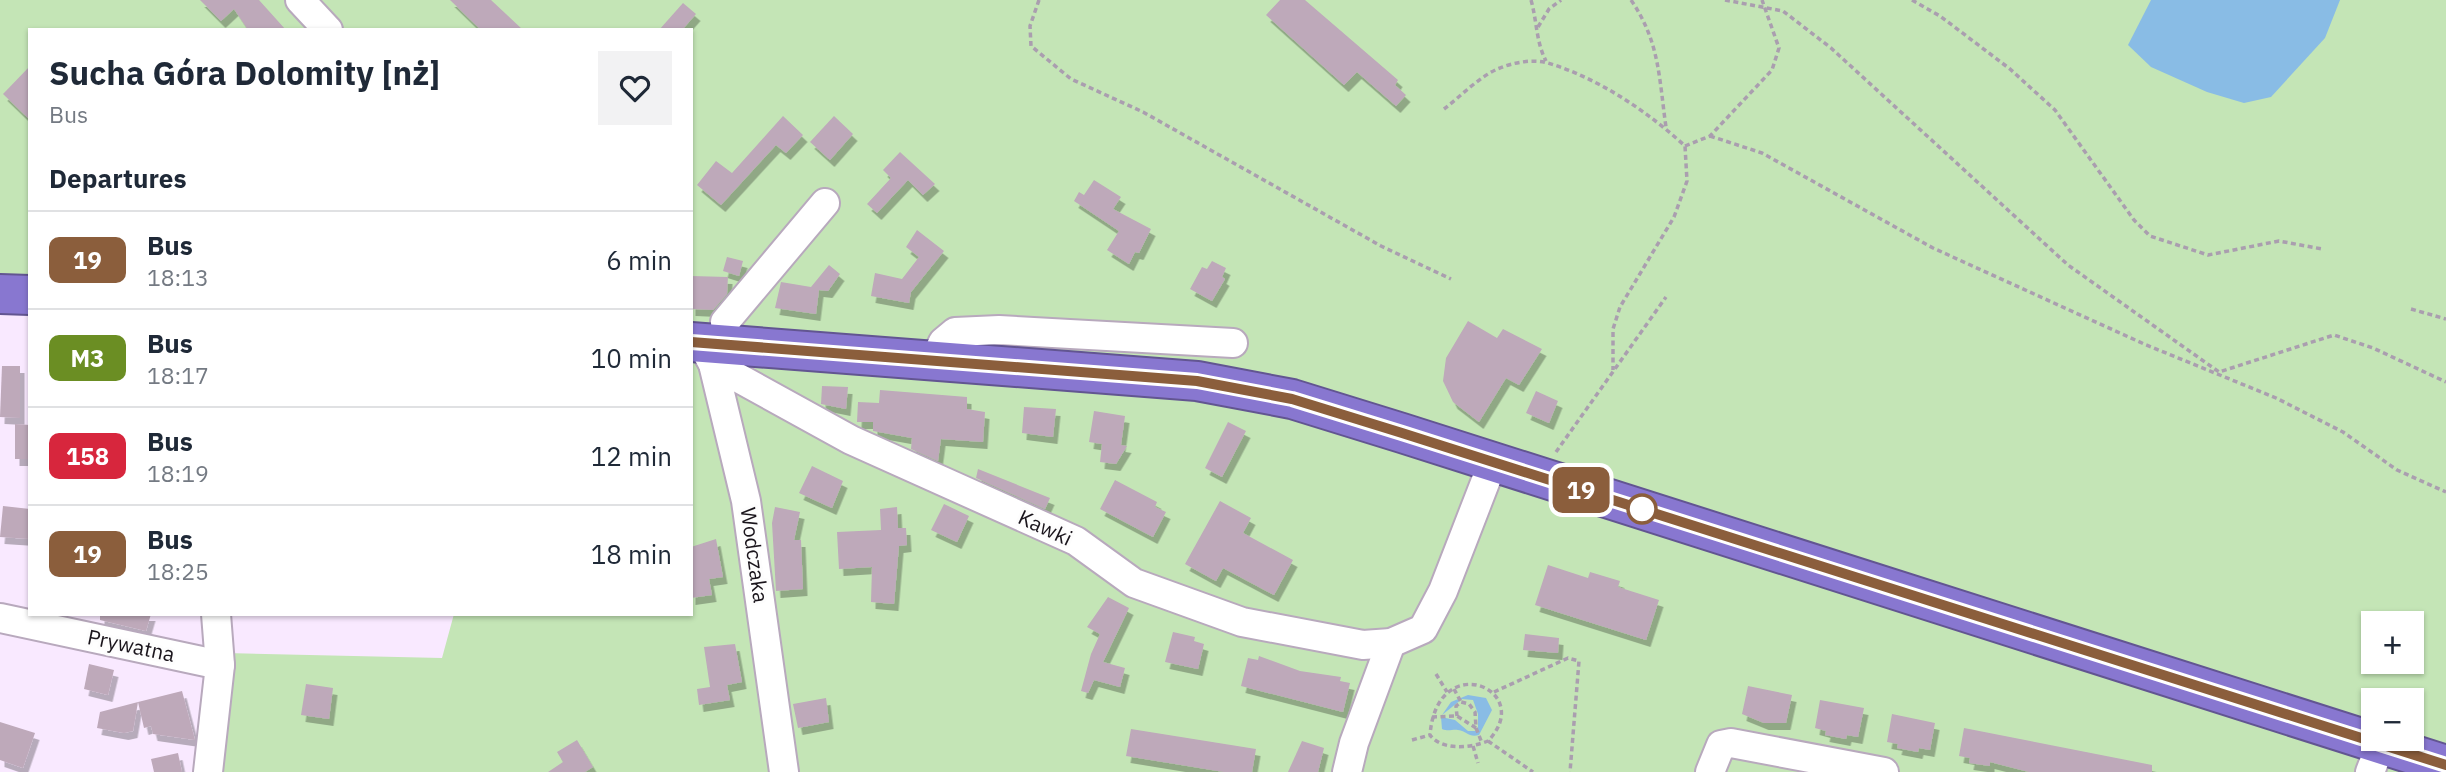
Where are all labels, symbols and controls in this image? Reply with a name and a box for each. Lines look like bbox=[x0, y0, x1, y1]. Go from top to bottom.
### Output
text: Sucha Góra Dolomity [nż] bbox=[49, 51, 440, 94]
button: heart bbox=[598, 51, 672, 125]
text: Bus bbox=[49, 99, 88, 129]
text: Departures bbox=[49, 161, 187, 195]
text: Bus bbox=[147, 228, 193, 262]
text: 6 min bbox=[606, 243, 672, 277]
text: 19 bbox=[73, 244, 102, 276]
text: 18:13 bbox=[147, 262, 209, 292]
text: Bus bbox=[147, 326, 193, 360]
text: 10 min bbox=[591, 341, 672, 375]
text: M3 bbox=[70, 342, 105, 374]
text: 18:17 bbox=[147, 360, 209, 390]
text: Bus bbox=[147, 424, 193, 458]
text: 12 min bbox=[591, 439, 672, 473]
text: 158 bbox=[66, 440, 109, 472]
text: 18:19 bbox=[147, 458, 209, 488]
line badge: 19 bbox=[1550, 467, 1612, 513]
text: 19 bbox=[1567, 474, 1595, 506]
unlabelled marker bbox=[1627, 494, 1657, 524]
street label: Kawki bbox=[1014, 502, 1077, 552]
street label: Wodczaka bbox=[734, 505, 776, 604]
text: Bus bbox=[147, 522, 193, 556]
text: 18 min bbox=[591, 537, 672, 571]
text: 19 bbox=[73, 538, 102, 570]
text: 18:25 bbox=[147, 556, 209, 586]
map controls bbox=[2361, 611, 2424, 751]
button: + bbox=[2361, 611, 2424, 674]
street label: Prywatna bbox=[85, 622, 177, 668]
button: − bbox=[2361, 688, 2424, 751]

